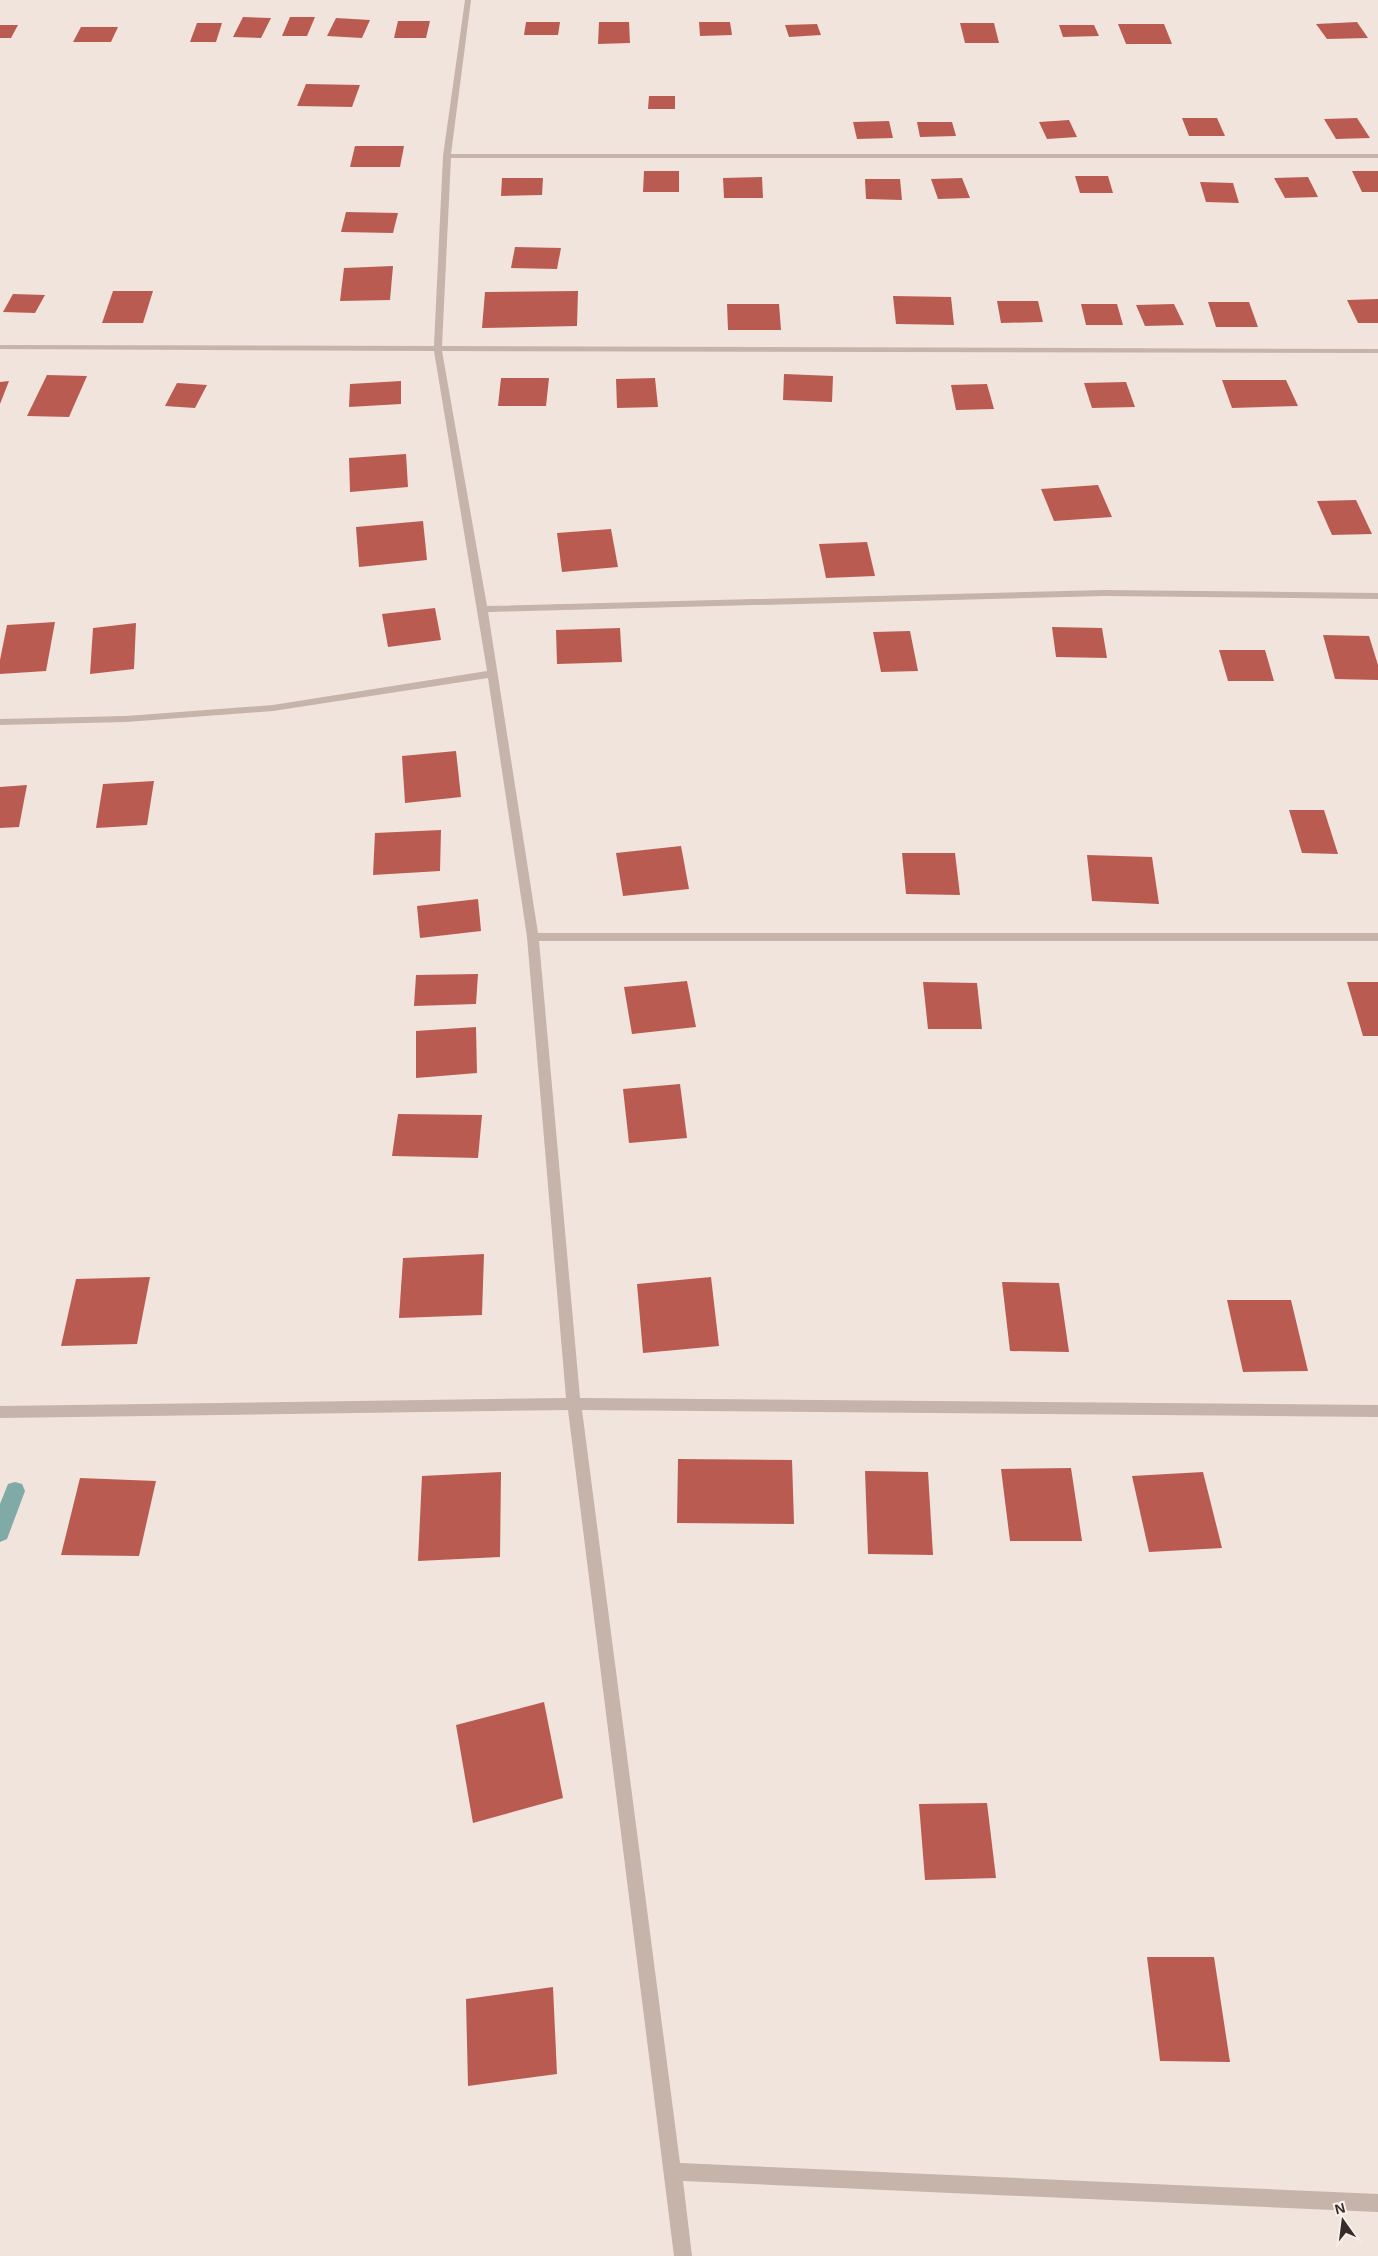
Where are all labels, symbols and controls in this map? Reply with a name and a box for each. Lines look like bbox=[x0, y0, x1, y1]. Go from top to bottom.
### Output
north arrow bbox=[1318, 2196, 1368, 2246]
text: N bbox=[1333, 2199, 1347, 2217]

